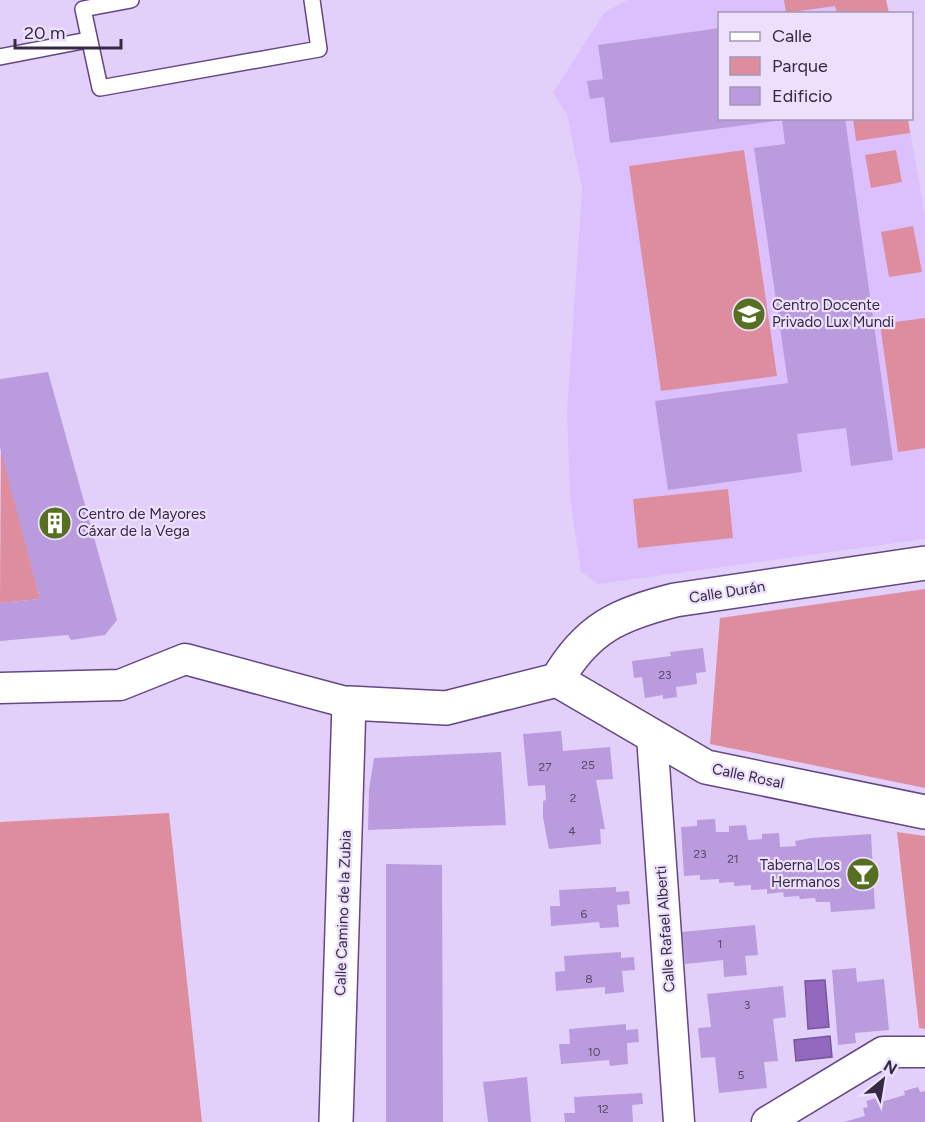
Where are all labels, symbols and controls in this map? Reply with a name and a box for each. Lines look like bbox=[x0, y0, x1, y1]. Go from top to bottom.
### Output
scale bar bbox=[15, 12, 122, 50]
legend bbox=[718, 12, 913, 120]
text: 20 m bbox=[24, 22, 65, 44]
text: Calle bbox=[772, 25, 812, 47]
text: Parque bbox=[772, 55, 828, 77]
text: Edificio bbox=[772, 85, 833, 107]
school or university icon: Centro Docente Privado Lux Mundi bbox=[731, 296, 767, 332]
place label: Centro Docente Privado Lux Mundi bbox=[772, 296, 894, 331]
building icon: Centro de Mayores Cáxar de la Vega bbox=[37, 505, 73, 541]
place label: Centro de Mayores Cáxar de la Vega bbox=[78, 505, 206, 540]
street label: Calle Durán bbox=[688, 577, 766, 607]
house number: 23 bbox=[658, 668, 672, 682]
house number: 25 bbox=[581, 758, 595, 772]
house number: 27 bbox=[538, 760, 552, 774]
street label: Calle Rosal bbox=[710, 760, 786, 792]
house number: 2 bbox=[570, 791, 576, 805]
house number: 4 bbox=[568, 824, 576, 838]
street label: Calle Camino de la Zubia bbox=[331, 830, 355, 996]
house number: 23 bbox=[693, 847, 707, 861]
house number: 21 bbox=[727, 852, 739, 866]
place label: Taberna Los Hermanos bbox=[760, 856, 840, 891]
bar icon: Taberna Los Hermanos bbox=[845, 856, 881, 892]
street label: Calle Rafael Alberti bbox=[652, 865, 678, 993]
house number: 6 bbox=[581, 907, 588, 921]
house number: 1 bbox=[718, 937, 722, 951]
house number: 8 bbox=[585, 972, 593, 986]
house number: 3 bbox=[744, 998, 750, 1012]
house number: 10 bbox=[588, 1045, 601, 1059]
north arrow bbox=[853, 1050, 913, 1110]
text: N bbox=[880, 1056, 900, 1079]
house number: 5 bbox=[738, 1068, 745, 1082]
house number: 12 bbox=[597, 1102, 609, 1116]

